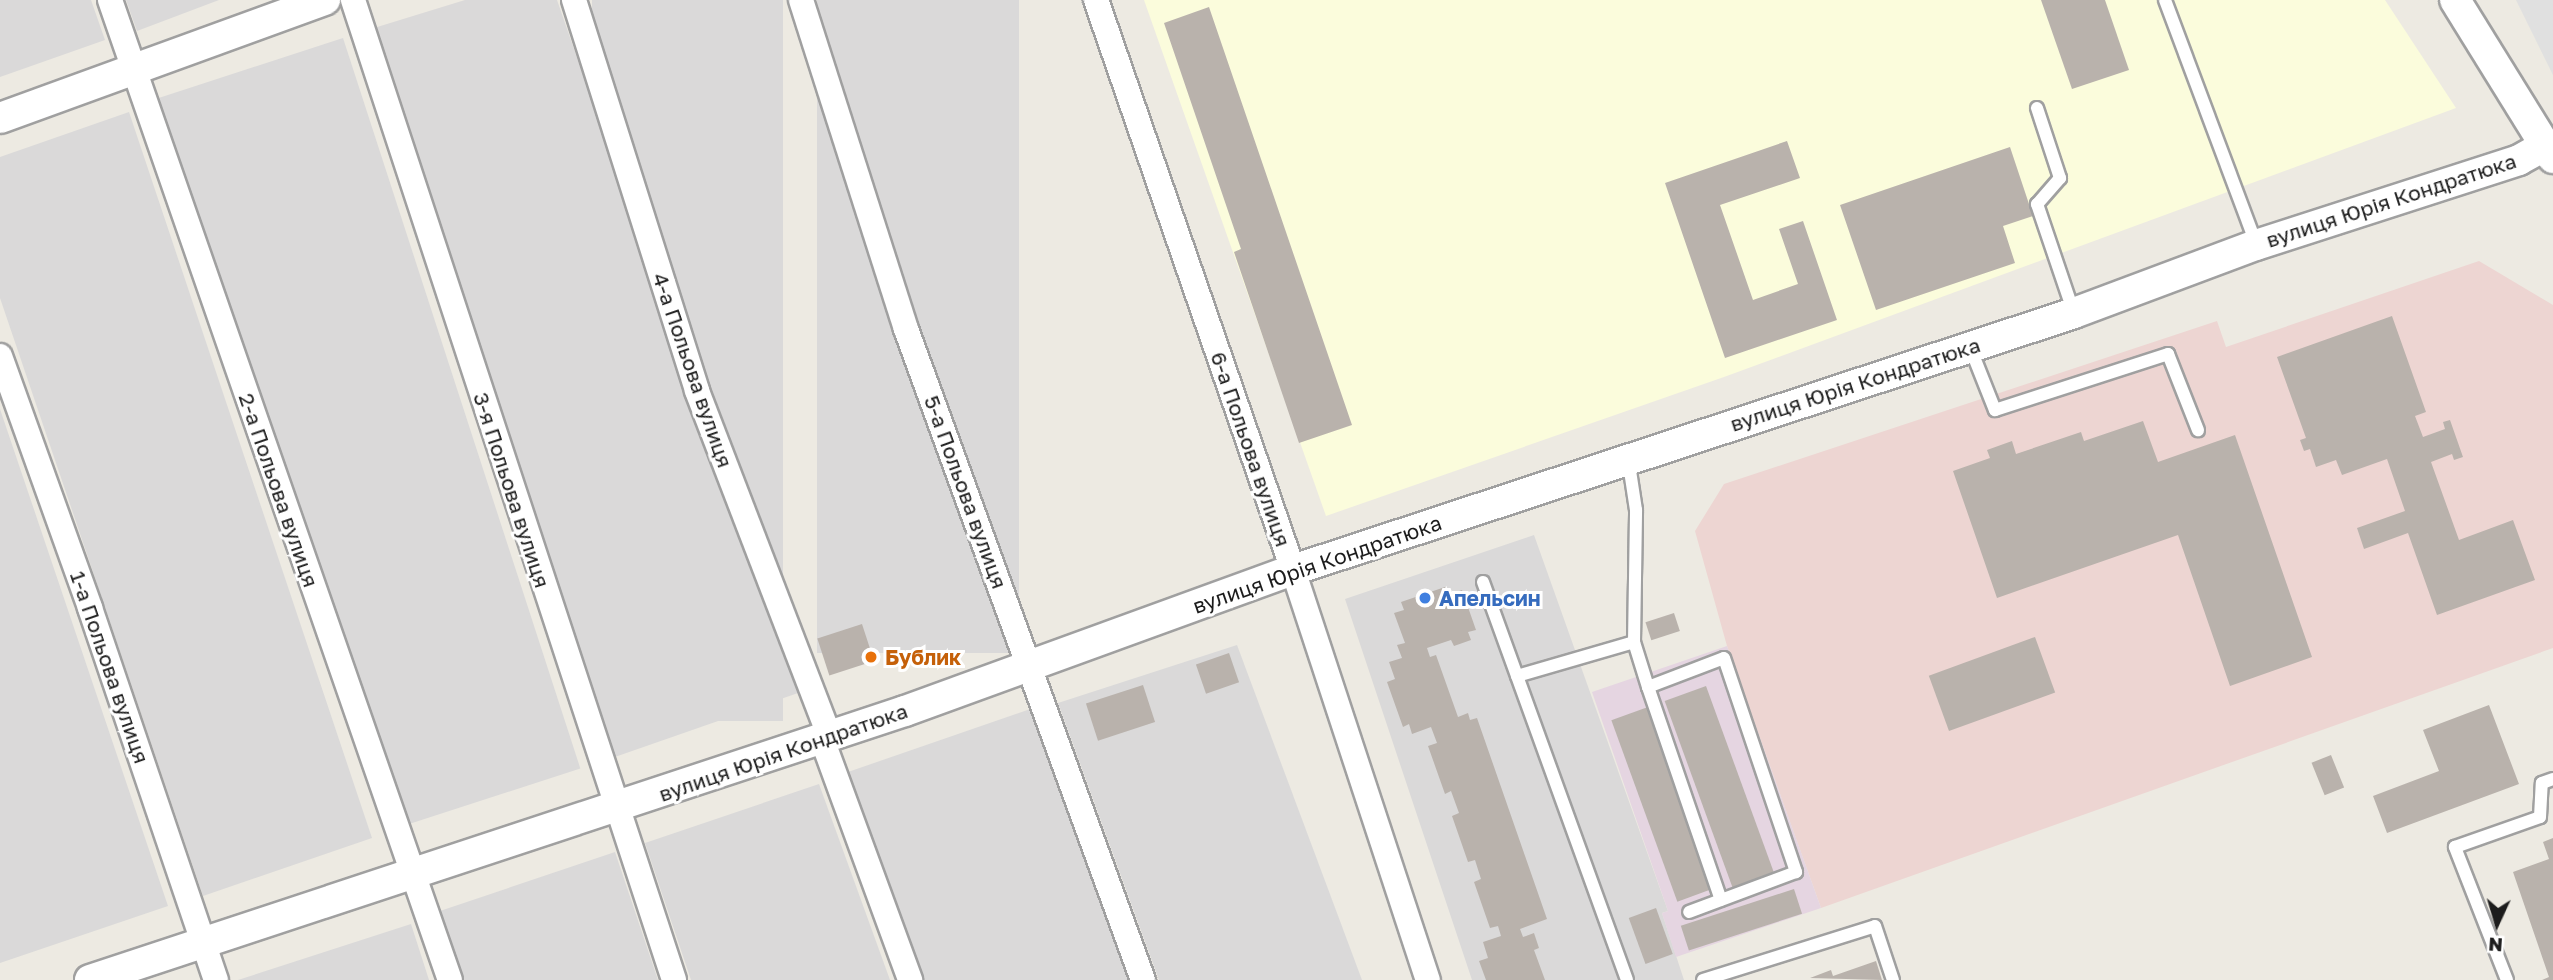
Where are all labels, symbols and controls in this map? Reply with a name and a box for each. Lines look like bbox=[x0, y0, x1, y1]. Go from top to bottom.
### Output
street label: вулиця Юрія Кондратюка bbox=[2263, 148, 2519, 252]
street label: 4-а Польова вулиця bbox=[648, 269, 738, 471]
street label: вулиця Юрія Кондратюка bbox=[1727, 332, 1983, 436]
street label: 6-а Польова вулиця bbox=[1206, 348, 1296, 550]
street label: 3-я Польова вулиця bbox=[469, 389, 555, 591]
street label: 2-а Польова вулиця bbox=[234, 390, 324, 590]
street label: 5-а Польова вулиця bbox=[919, 392, 1013, 592]
street label: вулиця Юрія Кондратюка bbox=[1189, 510, 1445, 618]
street label: 1-а Польова вулиця bbox=[65, 568, 155, 766]
place label: Апельсин bbox=[1439, 585, 1541, 611]
marker: Апельсин bbox=[1417, 590, 1433, 606]
place label: Бублик bbox=[885, 644, 961, 670]
marker: Бублик bbox=[863, 649, 879, 665]
street label: вулиця Юрія Кондратюка bbox=[655, 698, 911, 806]
north arrow bbox=[2462, 889, 2532, 959]
text: N bbox=[2487, 933, 2504, 957]

